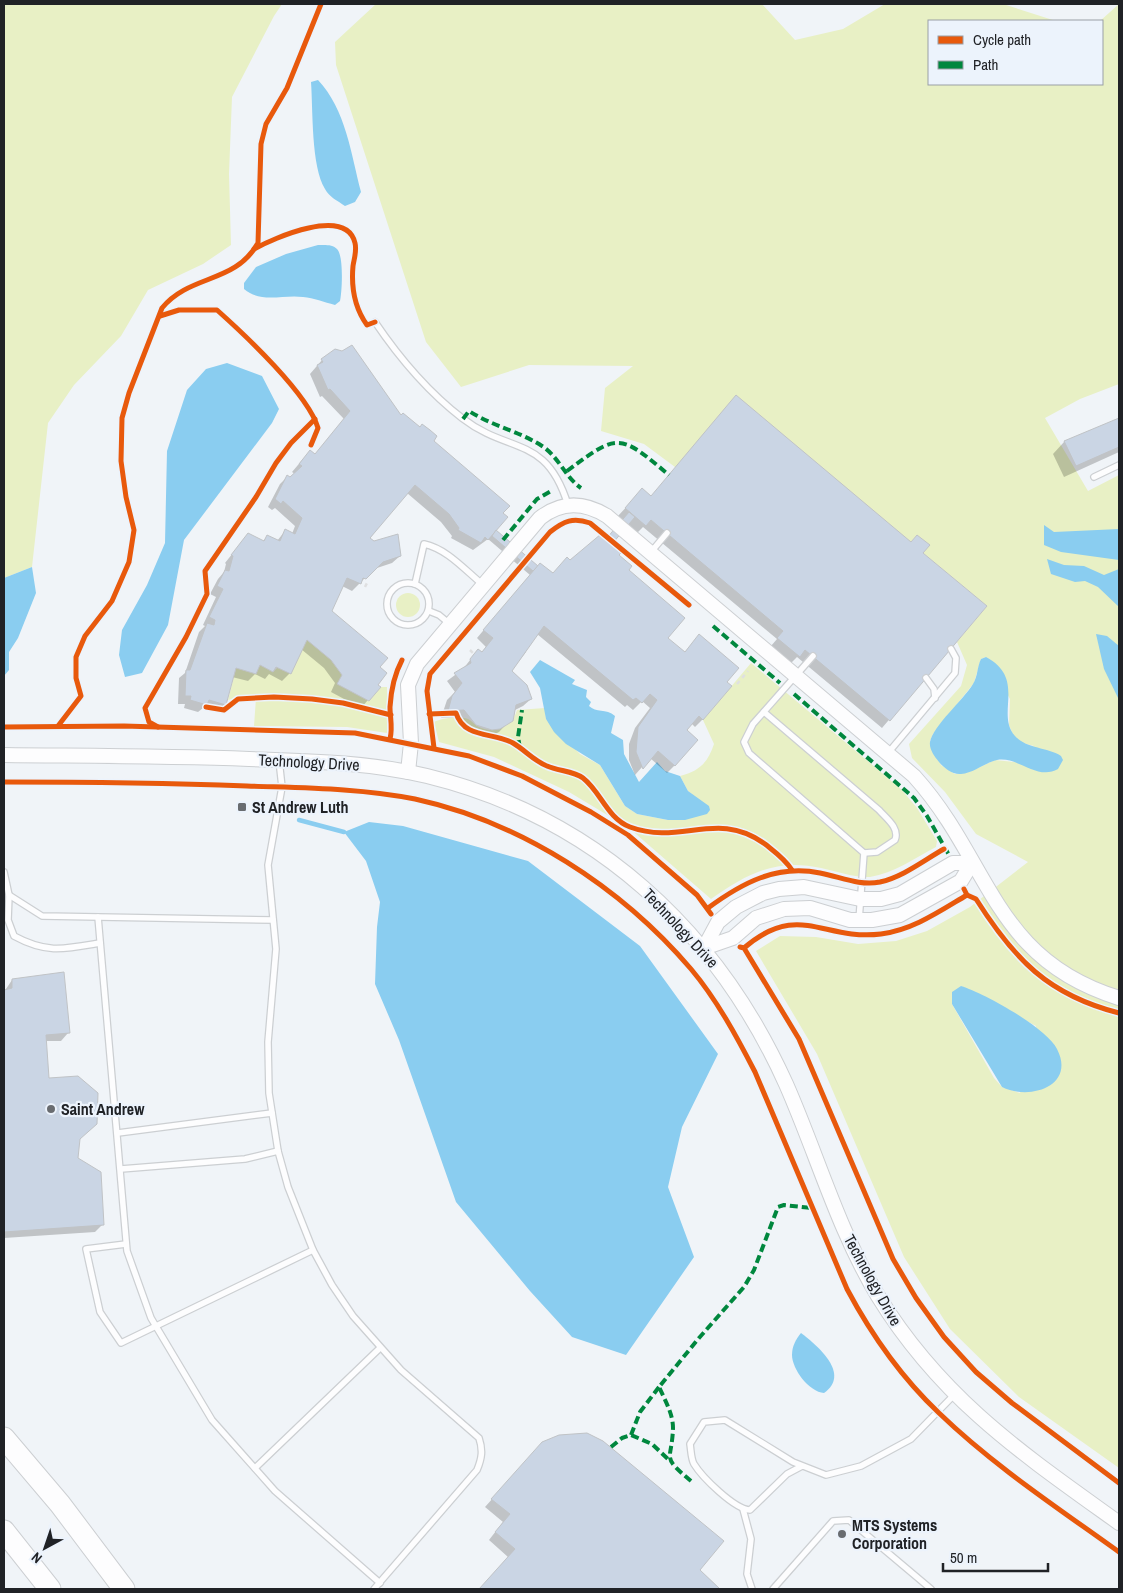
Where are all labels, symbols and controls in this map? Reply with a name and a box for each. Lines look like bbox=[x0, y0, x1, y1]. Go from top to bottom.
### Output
legend bbox=[928, 20, 1103, 85]
text: Cycle path bbox=[973, 29, 1031, 50]
text: Path bbox=[973, 54, 998, 75]
street label: Technology Drive bbox=[258, 748, 360, 776]
place label: St Andrew Luth bbox=[252, 796, 348, 818]
marker: St Andrew Luth bbox=[236, 801, 248, 813]
street label: Technology Drive bbox=[638, 883, 724, 973]
place label: Saint Andrew bbox=[61, 1098, 145, 1120]
marker: Saint Andrew bbox=[45, 1103, 57, 1115]
street label: Technology Drive bbox=[839, 1230, 907, 1330]
place label: MTS Systems Corporation bbox=[852, 1514, 937, 1554]
north arrow bbox=[20, 1523, 70, 1573]
marker: MTS Systems Corporation bbox=[836, 1528, 848, 1540]
scale bar bbox=[943, 1540, 1048, 1572]
text: 50 m bbox=[950, 1547, 977, 1568]
text: N bbox=[28, 1548, 46, 1568]

